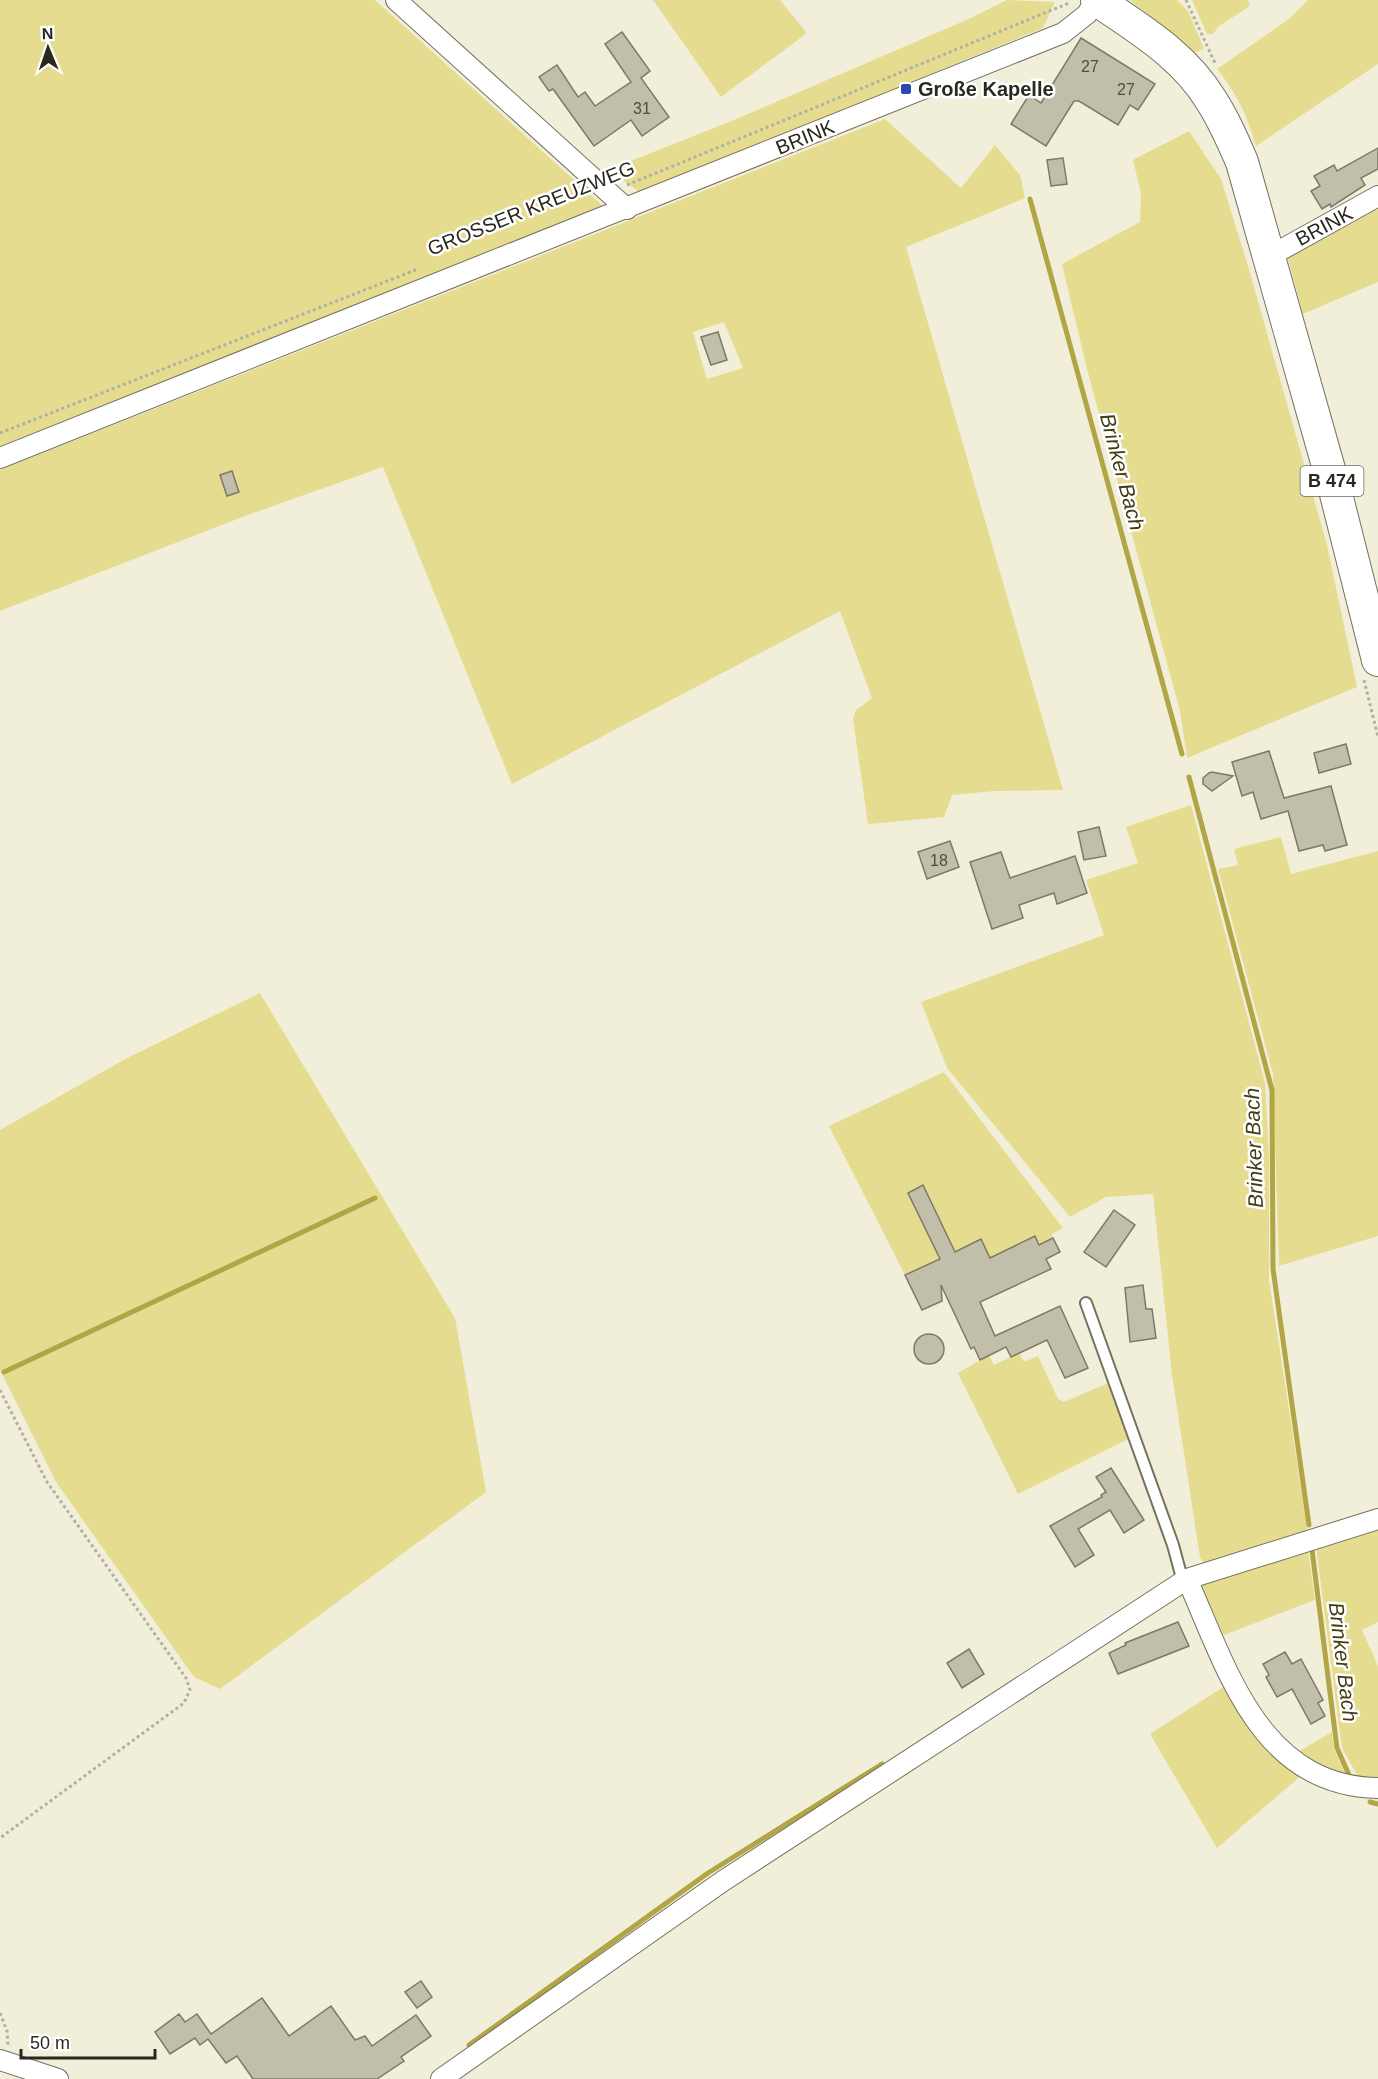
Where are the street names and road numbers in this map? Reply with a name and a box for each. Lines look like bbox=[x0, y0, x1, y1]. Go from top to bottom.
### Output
street label: BRINK bbox=[773, 115, 838, 159]
street label: GROSSER KREUZWEG bbox=[424, 156, 638, 260]
street label: BRINK bbox=[1292, 202, 1357, 250]
road number: B 474 bbox=[1300, 466, 1364, 496]

